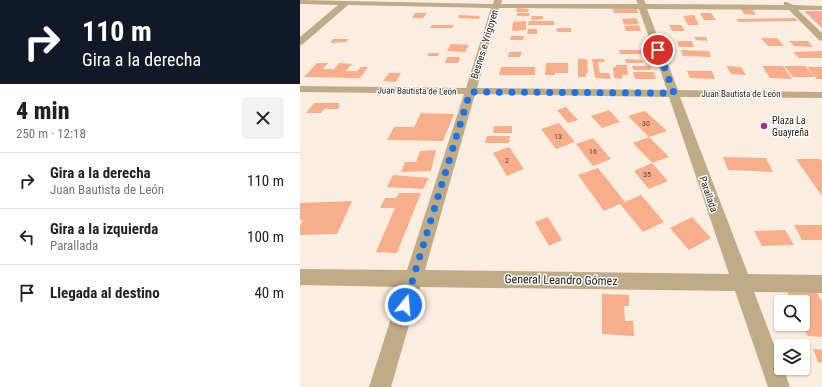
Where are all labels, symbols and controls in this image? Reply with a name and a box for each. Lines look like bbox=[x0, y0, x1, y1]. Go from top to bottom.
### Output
street label: Besnes e Yrigoyen bbox=[469, 8, 500, 80]
text: 110 m bbox=[82, 15, 152, 48]
icon: right bbox=[16, 16, 68, 68]
pin bbox=[641, 33, 675, 67]
icon: arrive bbox=[647, 39, 669, 61]
text: Gira a la derecha bbox=[82, 49, 201, 70]
street label: Juan Bautista de León bbox=[377, 85, 457, 97]
street label: Juan Bautista de León bbox=[701, 89, 781, 99]
text: 4 min bbox=[16, 97, 70, 125]
button: close bbox=[242, 97, 284, 139]
place label: Plaza La Guayreña bbox=[772, 115, 809, 138]
house number: 30 bbox=[642, 119, 650, 128]
marker: Plaza La Guayreña bbox=[759, 121, 769, 131]
text: 250 m · 12:18 bbox=[16, 126, 86, 141]
house number: 13 bbox=[554, 132, 562, 141]
house number: 16 bbox=[589, 147, 597, 156]
house number: 2 bbox=[505, 156, 509, 165]
text: Gira a la derecha bbox=[50, 164, 151, 182]
icon: right bbox=[16, 170, 38, 192]
house number: 35 bbox=[643, 170, 651, 179]
text: 110 m bbox=[247, 172, 284, 190]
street label: Parallada bbox=[697, 175, 720, 214]
text: Juan Bautista de León bbox=[50, 182, 164, 197]
text: Gira a la izquierda bbox=[50, 220, 158, 238]
icon: left bbox=[16, 226, 38, 248]
text: 100 m bbox=[247, 228, 284, 246]
text: Parallada bbox=[50, 238, 98, 253]
street label: General Leandro Gómez bbox=[504, 272, 618, 288]
icon: arrive bbox=[16, 282, 38, 304]
text: Llegada al destino bbox=[50, 284, 160, 302]
text: 40 m bbox=[254, 284, 284, 302]
position arrow bbox=[384, 284, 426, 326]
map controls bbox=[774, 295, 810, 375]
button: search bbox=[774, 295, 810, 331]
button: layers bbox=[774, 339, 810, 375]

